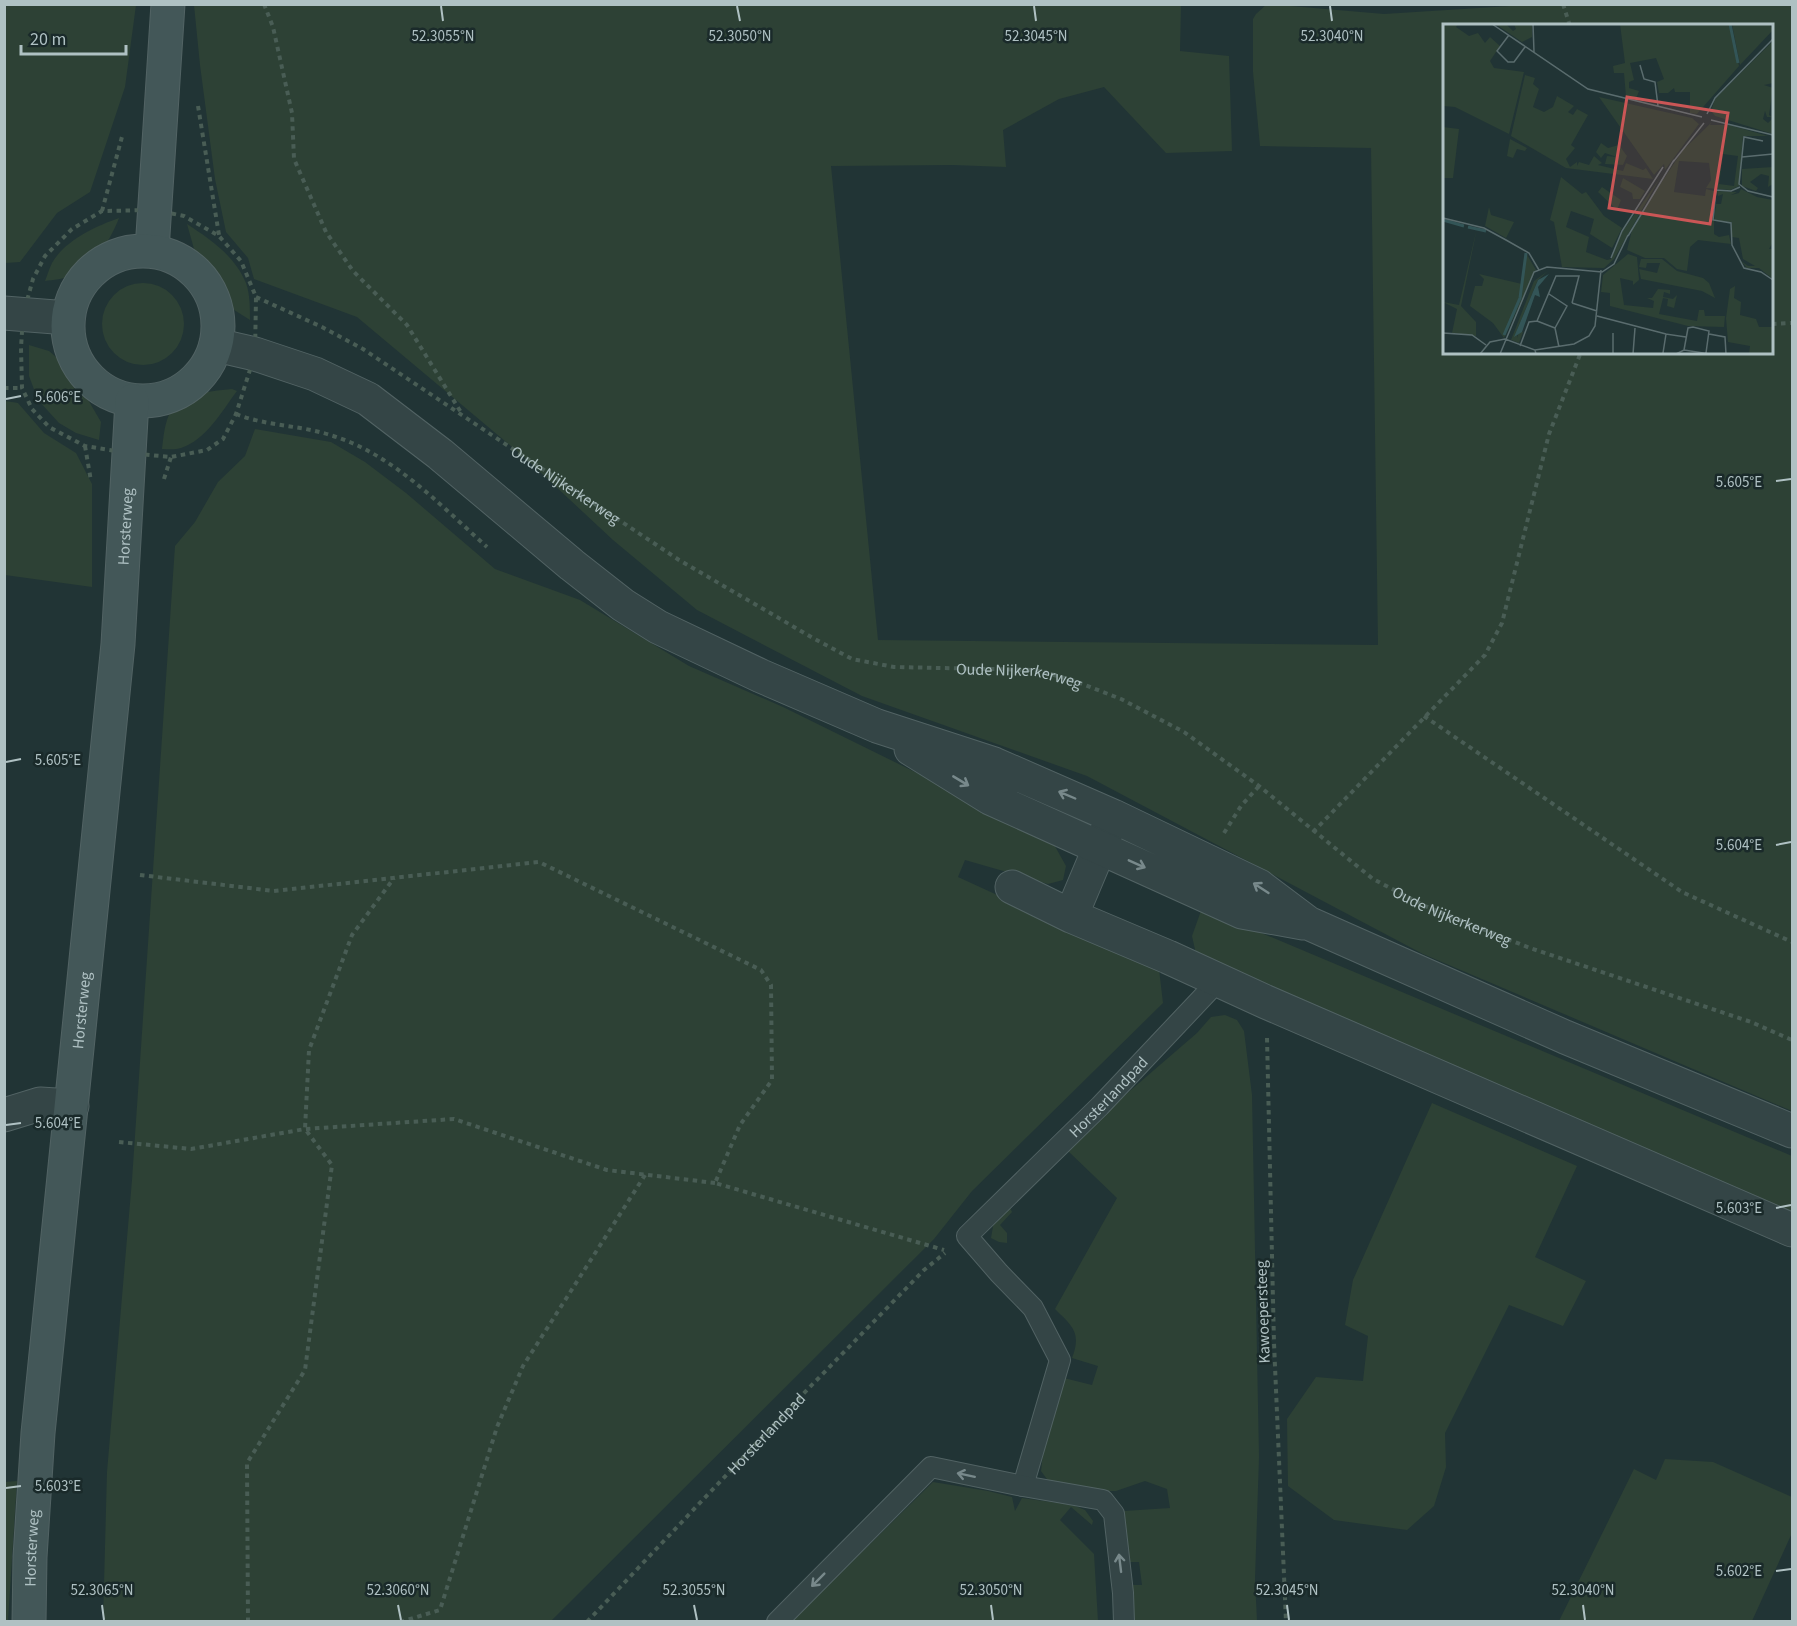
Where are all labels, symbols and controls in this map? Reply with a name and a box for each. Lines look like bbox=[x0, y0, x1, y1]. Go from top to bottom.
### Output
scale bar bbox=[21, 18, 126, 56]
inset map bbox=[1443, 24, 1773, 354]
text: 52.3055°N bbox=[411, 26, 475, 47]
text: 52.3050°N bbox=[708, 26, 772, 47]
text: 52.3045°N bbox=[1004, 26, 1068, 47]
text: 52.3040°N bbox=[1300, 26, 1364, 47]
text: 20 m bbox=[30, 27, 66, 52]
text: 5.606°E bbox=[35, 387, 81, 408]
street label: Oude Nijkerkerweg bbox=[506, 441, 624, 530]
text: 5.605°E bbox=[1716, 472, 1762, 493]
street label: Horsterweg bbox=[113, 487, 139, 566]
street label: Oude Nijkerkerweg bbox=[956, 658, 1085, 695]
text: 5.605°E bbox=[35, 750, 81, 771]
one-way arrow bbox=[952, 775, 969, 787]
one-way arrow bbox=[1058, 789, 1076, 801]
text: 5.604°E bbox=[1716, 835, 1762, 856]
one-way arrow bbox=[1128, 859, 1146, 871]
street label: Oude Nijkerkerweg bbox=[1388, 881, 1515, 951]
one-way arrow bbox=[1253, 882, 1270, 894]
street label: Horsterweg bbox=[67, 971, 97, 1050]
street label: Horsterlandpad bbox=[1064, 1052, 1153, 1143]
text: 5.604°E bbox=[35, 1113, 81, 1134]
text: 5.603°E bbox=[1716, 1198, 1762, 1219]
street label: Kawoepersteeg bbox=[1250, 1260, 1276, 1364]
street label: Horsterlandpad bbox=[722, 1388, 811, 1480]
one-way arrow bbox=[957, 1468, 976, 1480]
text: 5.603°E bbox=[35, 1476, 81, 1497]
street label: Horsterweg bbox=[20, 1509, 45, 1587]
one-way arrow bbox=[1114, 1554, 1125, 1574]
text: 5.602°E bbox=[1716, 1561, 1762, 1582]
one-way arrow bbox=[811, 1572, 826, 1587]
text: 52.3065°N bbox=[70, 1580, 134, 1601]
text: 52.3060°N bbox=[366, 1580, 430, 1601]
text: 52.3055°N bbox=[662, 1580, 726, 1601]
text: 52.3050°N bbox=[959, 1580, 1023, 1601]
text: 52.3045°N bbox=[1255, 1580, 1319, 1601]
text: 52.3040°N bbox=[1551, 1580, 1615, 1601]

